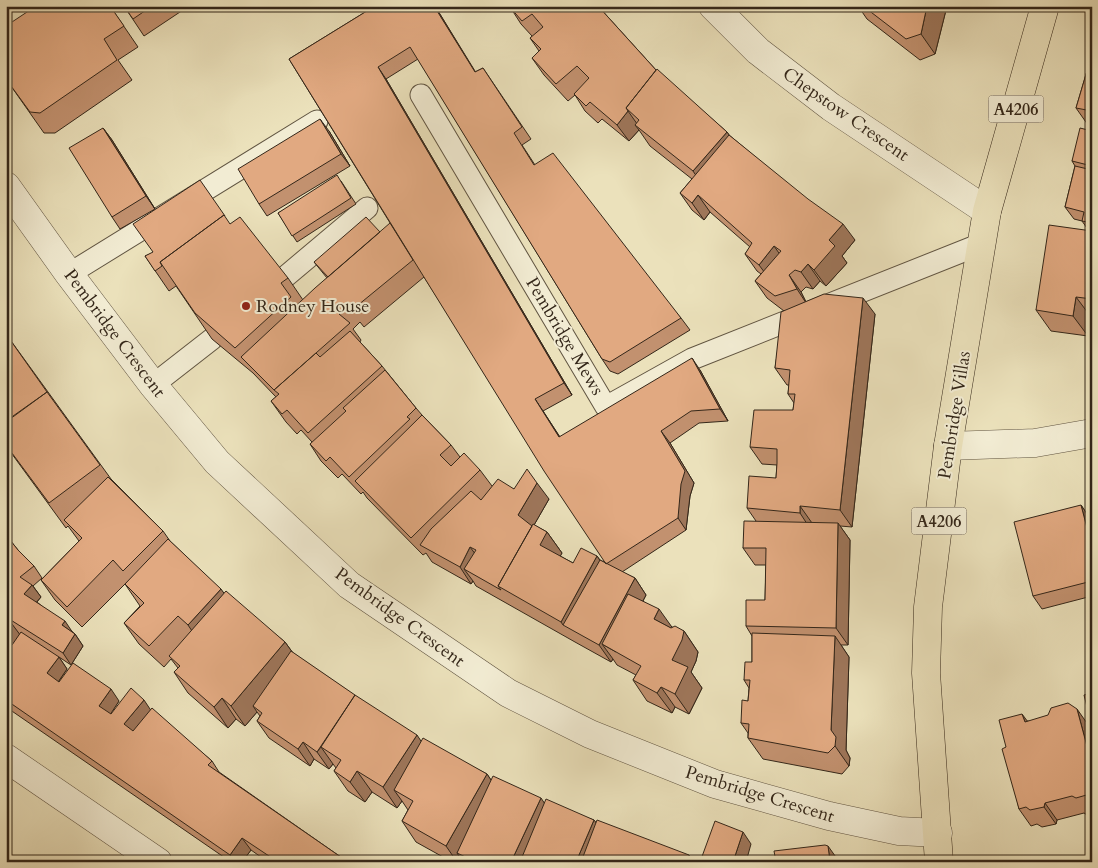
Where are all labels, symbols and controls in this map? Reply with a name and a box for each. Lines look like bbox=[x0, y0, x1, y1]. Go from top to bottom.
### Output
street label: Chepstow Crescent bbox=[778, 61, 914, 168]
road number: A4206 bbox=[988, 96, 1044, 122]
street label: Pembridge Crescent bbox=[58, 264, 171, 403]
street label: Pembridge Mews bbox=[519, 273, 610, 400]
place label: Rodney House bbox=[256, 294, 369, 319]
marker: Rodney House bbox=[240, 300, 252, 312]
street label: Pembridge Villas bbox=[932, 349, 977, 481]
road number: A4206 bbox=[912, 508, 966, 534]
street label: Pembridge Crescent bbox=[330, 562, 470, 673]
street label: Pembridge Crescent bbox=[682, 760, 838, 829]

